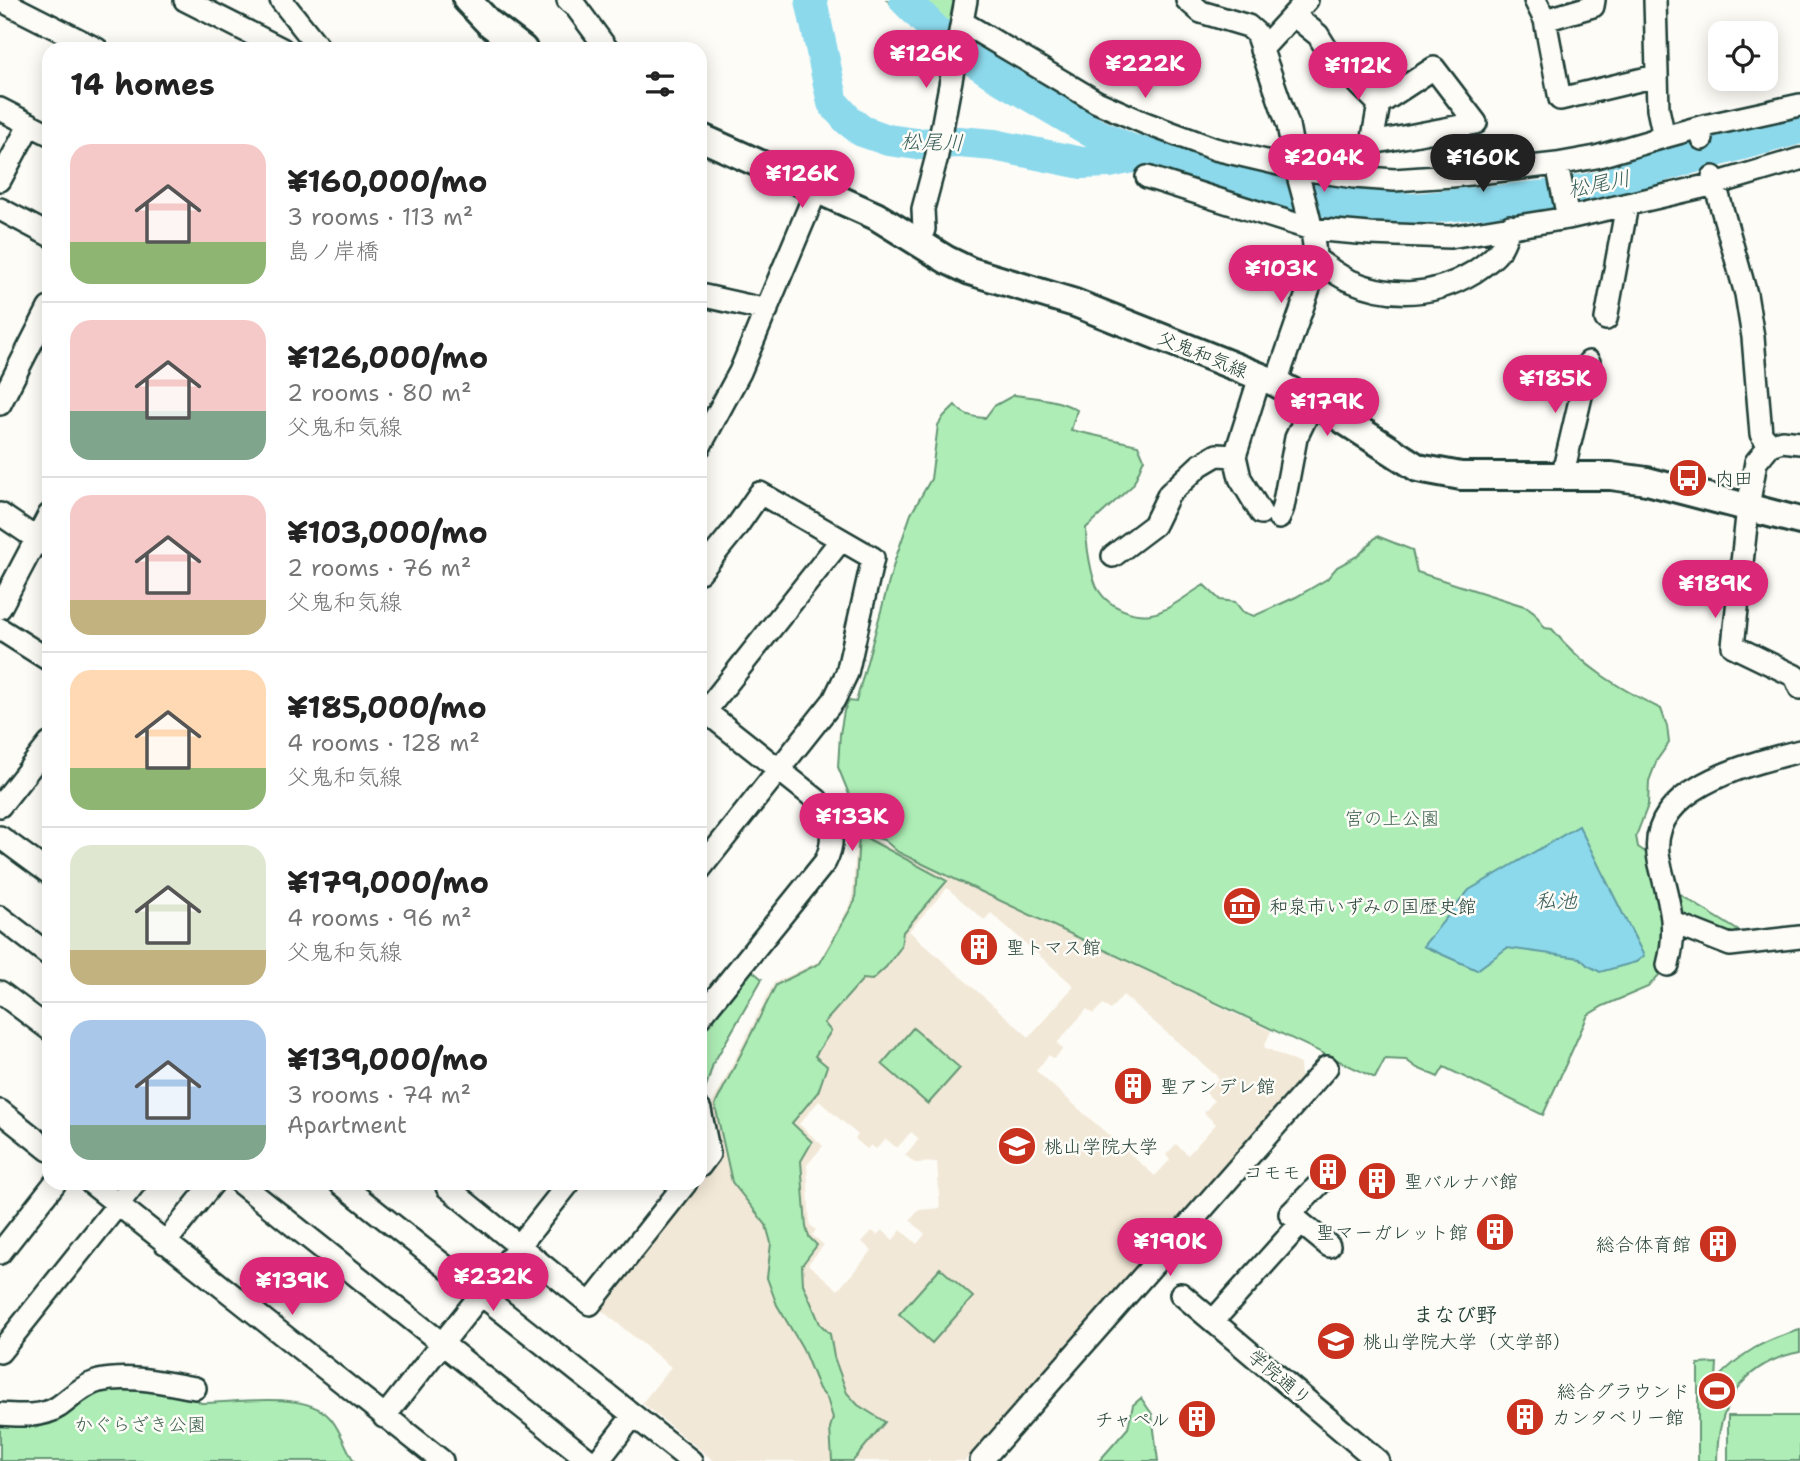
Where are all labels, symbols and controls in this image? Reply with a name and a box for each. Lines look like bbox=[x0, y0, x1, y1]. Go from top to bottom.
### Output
map controls bbox=[1708, 21, 1778, 91]
button: locate bbox=[1708, 21, 1778, 91]
pin: ¥126K bbox=[877, 31, 975, 90]
text: ¥126K bbox=[890, 38, 962, 68]
pin: ¥222K bbox=[1096, 41, 1194, 100]
pin: ¥112K bbox=[1309, 42, 1407, 102]
text: ¥222K bbox=[1105, 48, 1185, 78]
text: ¥112K bbox=[1324, 50, 1392, 80]
text: 14 homes bbox=[70, 64, 215, 105]
icon: filters bbox=[641, 65, 679, 103]
water label: 松尾川 bbox=[900, 127, 964, 157]
pin: ¥204K bbox=[1275, 134, 1373, 194]
pin: ¥160K bbox=[1434, 134, 1532, 194]
text: ¥204K bbox=[1284, 142, 1364, 172]
text: ¥160K bbox=[1446, 142, 1520, 172]
pin: ¥126K bbox=[753, 150, 851, 210]
text: ¥126K bbox=[766, 158, 838, 188]
text: ¥160,000/mo bbox=[287, 161, 488, 202]
water label: 松尾川 bbox=[1565, 164, 1633, 204]
icon: home bbox=[126, 172, 210, 256]
text: 3 rooms · 113 m² bbox=[287, 202, 473, 232]
text: 島ノ岸橋 bbox=[287, 236, 379, 266]
pin: ¥103K bbox=[1232, 246, 1330, 305]
text: ¥103K bbox=[1245, 253, 1317, 283]
street label: 父鬼和気線 bbox=[1154, 325, 1252, 384]
text: ¥126,000/mo bbox=[287, 337, 488, 378]
icon: home bbox=[126, 348, 210, 432]
pin: ¥185K bbox=[1506, 356, 1604, 415]
text: ¥185K bbox=[1519, 363, 1591, 393]
text: 2 rooms · 80 m² bbox=[287, 378, 472, 408]
pin: ¥179K bbox=[1278, 378, 1376, 438]
text: ¥179K bbox=[1290, 386, 1364, 416]
text: 父鬼和気線 bbox=[287, 412, 402, 442]
bus stop icon: 内田 bbox=[1667, 457, 1709, 499]
place label: 内田 bbox=[1715, 466, 1753, 491]
text: ¥103,000/mo bbox=[287, 512, 488, 553]
icon: home bbox=[126, 523, 210, 607]
text: 2 rooms · 76 m² bbox=[287, 553, 471, 583]
pin: ¥189K bbox=[1666, 560, 1764, 620]
text: ¥189K bbox=[1678, 568, 1752, 598]
text: 父鬼和気線 bbox=[287, 587, 402, 617]
text: ¥185,000/mo bbox=[287, 687, 487, 728]
icon: home bbox=[126, 698, 210, 782]
text: 4 rooms · 128 m² bbox=[287, 728, 480, 758]
text: 父鬼和気線 bbox=[287, 762, 402, 792]
pin: ¥133K bbox=[803, 794, 901, 853]
text: ¥133K bbox=[816, 801, 888, 831]
park label: 宮の上公園 bbox=[1344, 806, 1440, 831]
text: ¥179,000/mo bbox=[287, 862, 489, 903]
icon: home bbox=[126, 873, 210, 957]
museum icon: 和泉市いずみの国歴史館 bbox=[1221, 885, 1263, 927]
water label: 私池 bbox=[1535, 887, 1578, 915]
place label: 和泉市いずみの国歴史館 bbox=[1269, 894, 1476, 919]
text: 4 rooms · 96 m² bbox=[287, 903, 472, 933]
building icon: 聖トマス館 bbox=[958, 926, 1000, 968]
place label: 聖トマス館 bbox=[1006, 935, 1101, 960]
text: 父鬼和気線 bbox=[287, 937, 402, 967]
text: ¥139,000/mo bbox=[287, 1039, 488, 1080]
icon: home bbox=[126, 1048, 210, 1132]
building icon: 聖アンデレ館 bbox=[1112, 1065, 1154, 1107]
place label: 聖アンデレ館 bbox=[1160, 1074, 1275, 1099]
text: 3 rooms · 74 m² bbox=[287, 1080, 471, 1110]
text: Apartment bbox=[287, 1110, 407, 1140]
school or university icon: 桃山学院大学 bbox=[996, 1125, 1038, 1167]
place label: 桃山学院大学 bbox=[1044, 1134, 1158, 1159]
building icon: コモモ bbox=[1307, 1151, 1349, 1193]
place label: コモモ bbox=[1244, 1160, 1301, 1185]
building icon: 聖バルナバ館 bbox=[1356, 1160, 1398, 1202]
place label: 聖バルナバ館 bbox=[1404, 1169, 1518, 1194]
building icon: 聖マーガレット館 bbox=[1474, 1211, 1516, 1253]
pin: ¥190K bbox=[1121, 1218, 1219, 1278]
place label: 聖マーガレット館 bbox=[1316, 1220, 1468, 1245]
building icon: 総合体育館 bbox=[1697, 1223, 1739, 1265]
text: ¥190K bbox=[1133, 1226, 1207, 1256]
place label: 総合体育館 bbox=[1596, 1232, 1691, 1257]
pin: ¥232K bbox=[444, 1254, 542, 1313]
pin: ¥139K bbox=[243, 1258, 341, 1317]
text: ¥232K bbox=[454, 1261, 532, 1291]
text: ¥139K bbox=[256, 1265, 328, 1295]
district label: まなび野 bbox=[1413, 1301, 1497, 1329]
school or university icon: 桃山学院大学（文学部） bbox=[1315, 1320, 1357, 1362]
place label: 桃山学院大学（文学部） bbox=[1363, 1329, 1572, 1354]
street label: 学院通り bbox=[1243, 1343, 1317, 1411]
sports icon: 総合グラウンド bbox=[1696, 1370, 1738, 1412]
place label: 総合グラウンド bbox=[1557, 1379, 1690, 1404]
building icon: カンタベリー館 bbox=[1504, 1396, 1546, 1438]
building icon: チャペル bbox=[1176, 1398, 1218, 1440]
place label: カンタベリー館 bbox=[1552, 1405, 1684, 1430]
place label: チャペル bbox=[1094, 1407, 1170, 1432]
park label: かぐらざき公園 bbox=[74, 1412, 206, 1437]

